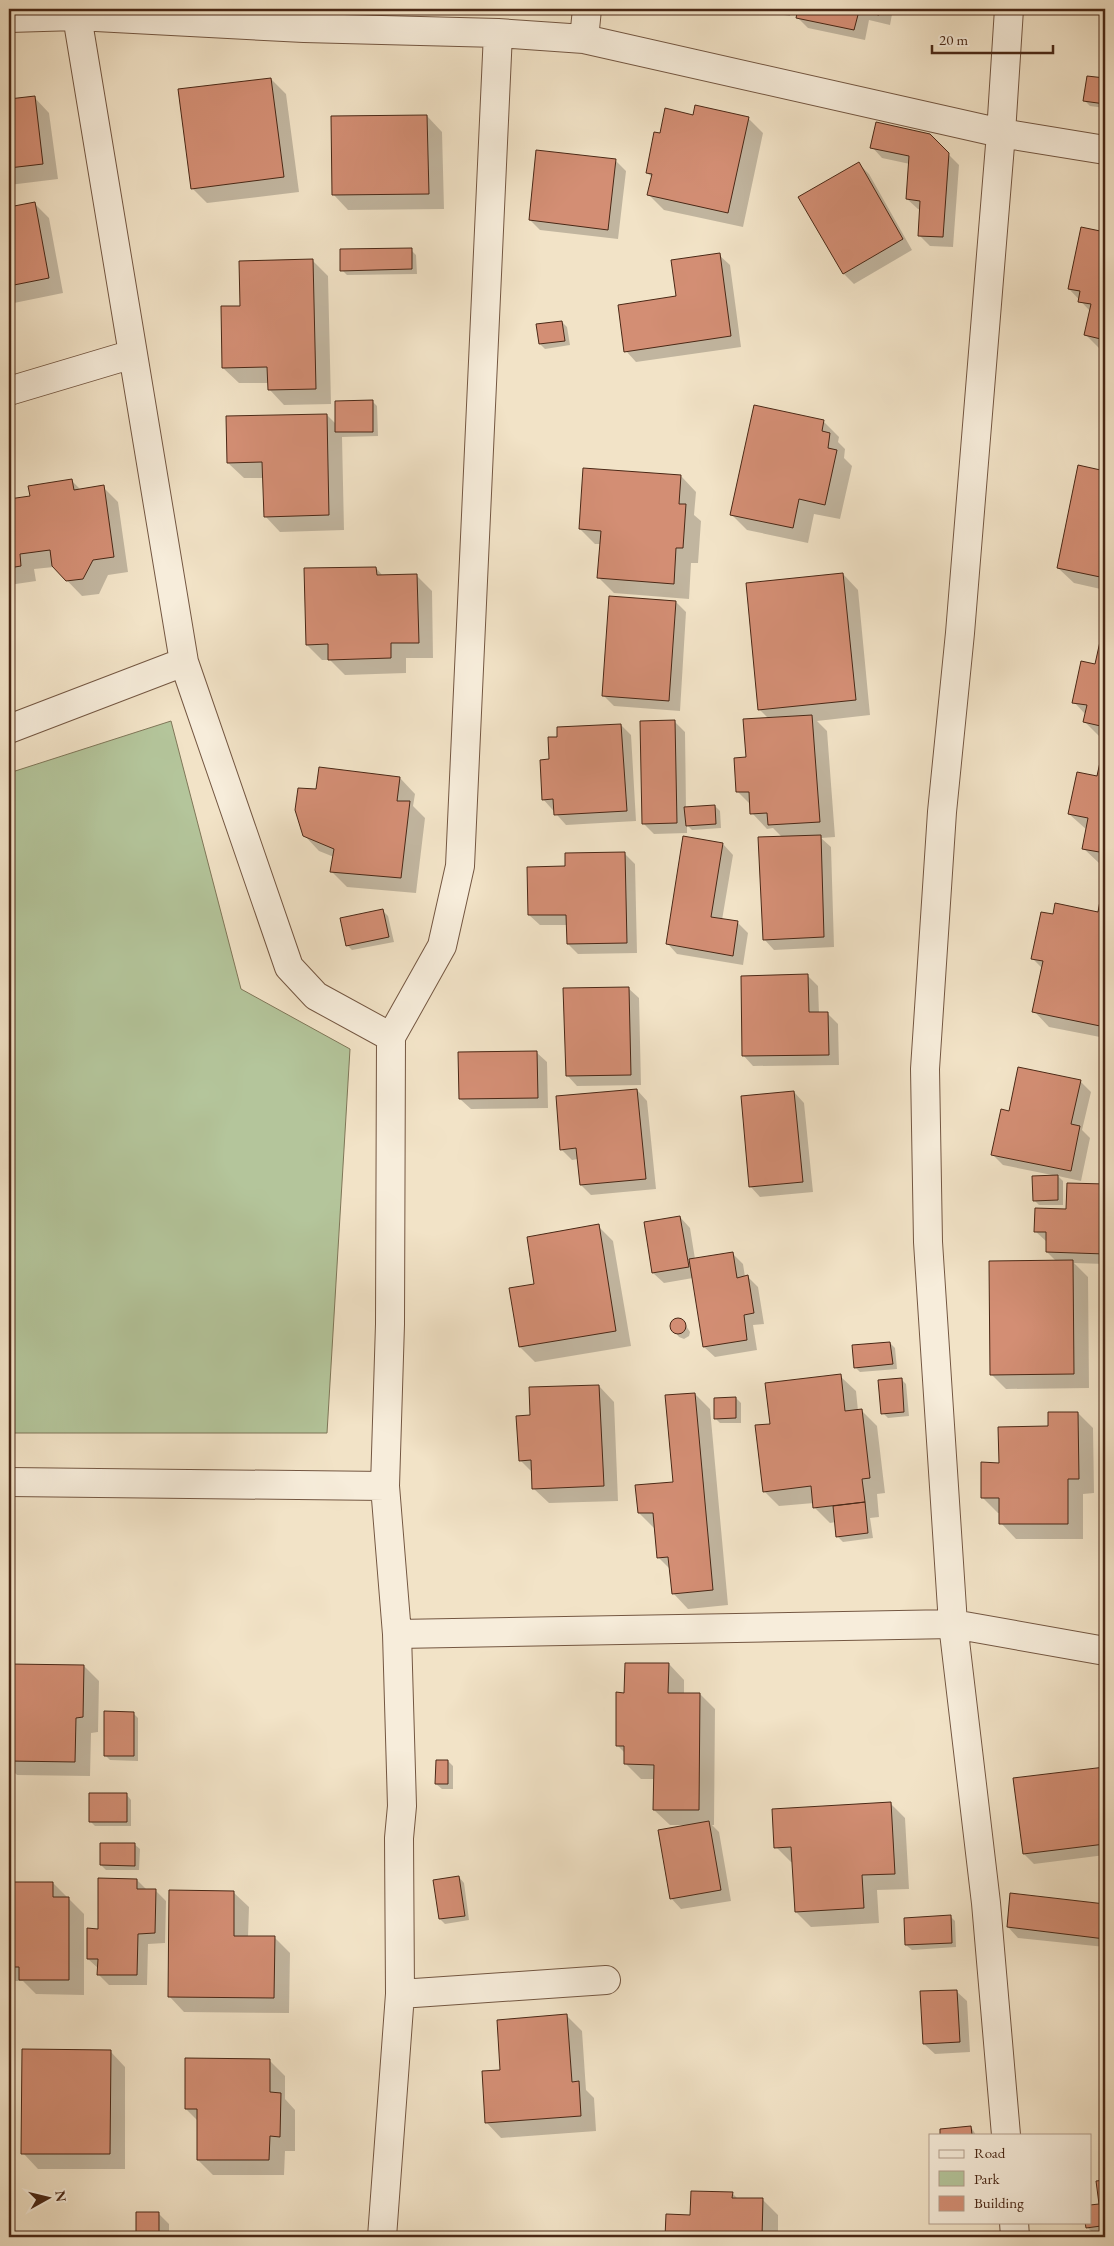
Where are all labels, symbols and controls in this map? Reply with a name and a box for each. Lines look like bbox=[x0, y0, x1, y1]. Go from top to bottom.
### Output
scale bar bbox=[932, 22, 1053, 54]
text: 20 m bbox=[939, 30, 968, 49]
legend bbox=[929, 2134, 1092, 2224]
text: Road bbox=[974, 2143, 1006, 2162]
text: Park bbox=[974, 2169, 1001, 2188]
north arrow bbox=[22, 2174, 72, 2224]
text: N bbox=[51, 2189, 71, 2204]
text: Building bbox=[974, 2193, 1024, 2212]

